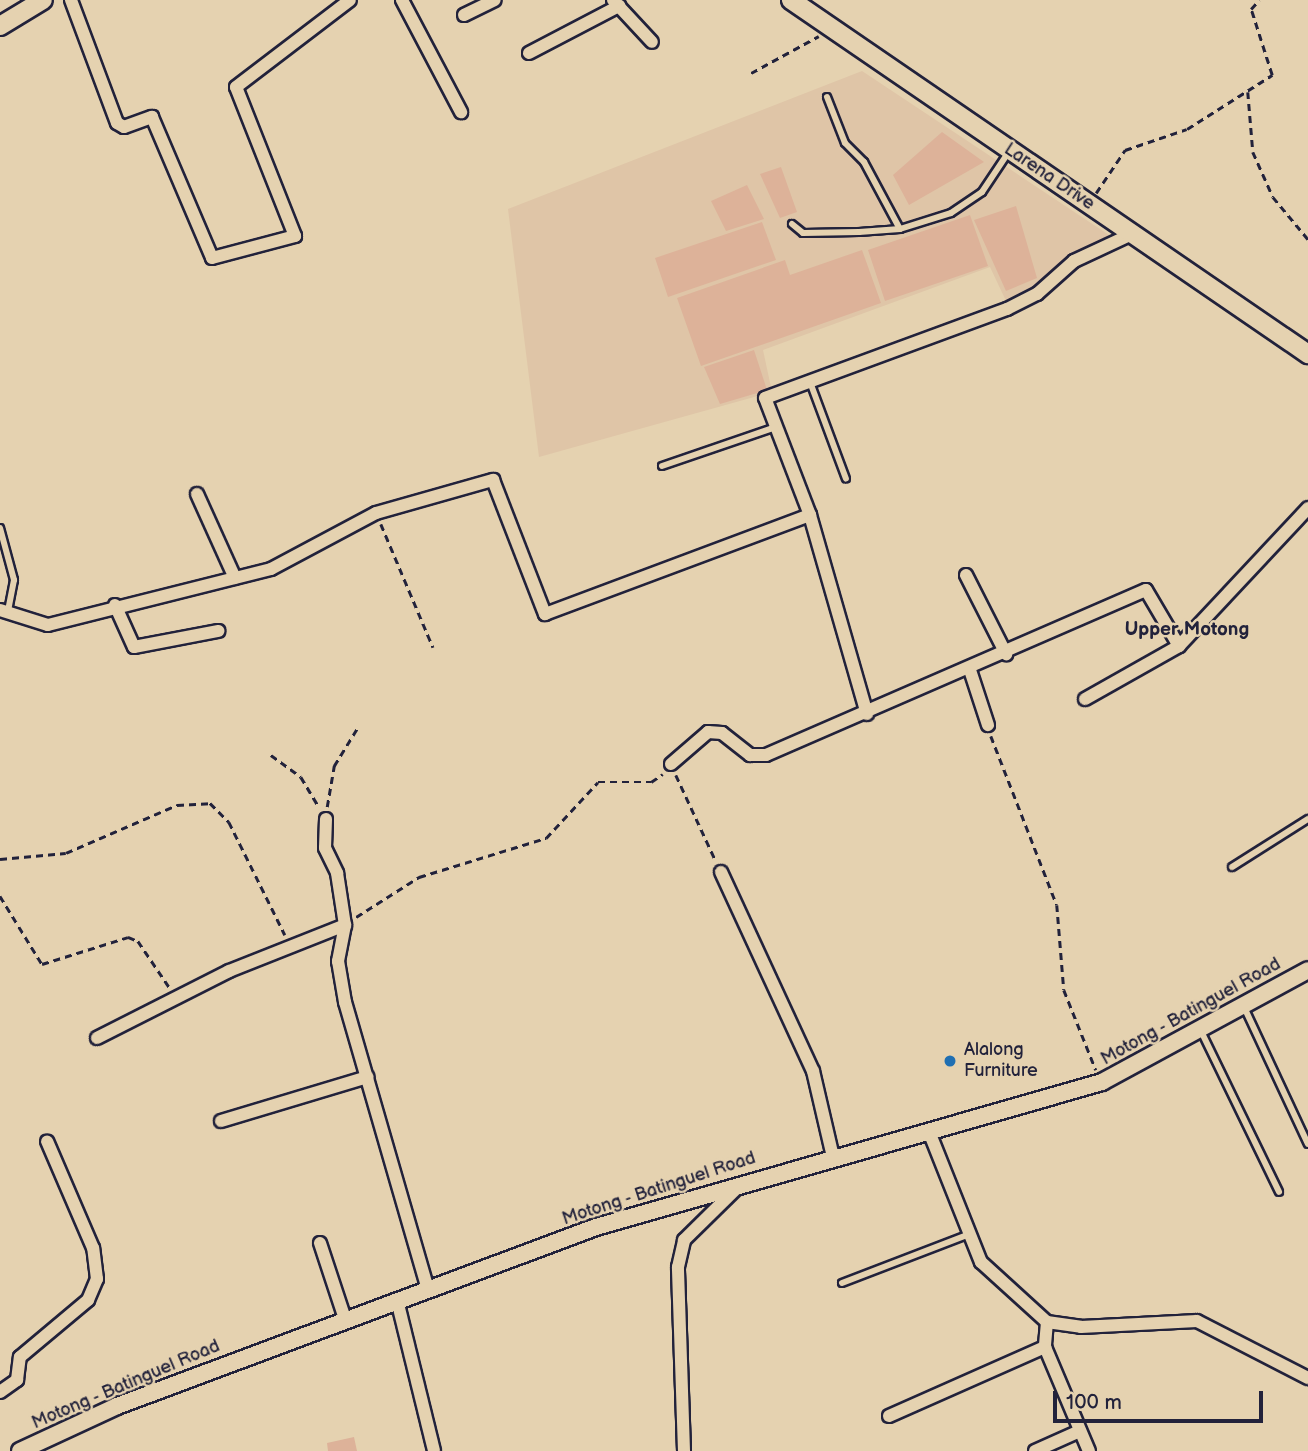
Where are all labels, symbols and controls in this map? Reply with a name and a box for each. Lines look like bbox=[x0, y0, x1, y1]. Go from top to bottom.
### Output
street label: Larena Drive bbox=[1000, 139, 1098, 215]
district label: Upper Motong bbox=[1125, 619, 1249, 641]
street label: Motong - Batinguel Road bbox=[1097, 953, 1285, 1071]
place label: Alalong Furniture bbox=[964, 1040, 1038, 1082]
marker: Alalong Furniture bbox=[942, 1053, 958, 1069]
street label: Motong - Batinguel Road bbox=[559, 1147, 759, 1231]
street label: Motong - Batinguel Road bbox=[28, 1335, 224, 1435]
scale bar bbox=[1056, 1378, 1266, 1422]
text: 100 m bbox=[1066, 1390, 1122, 1415]

